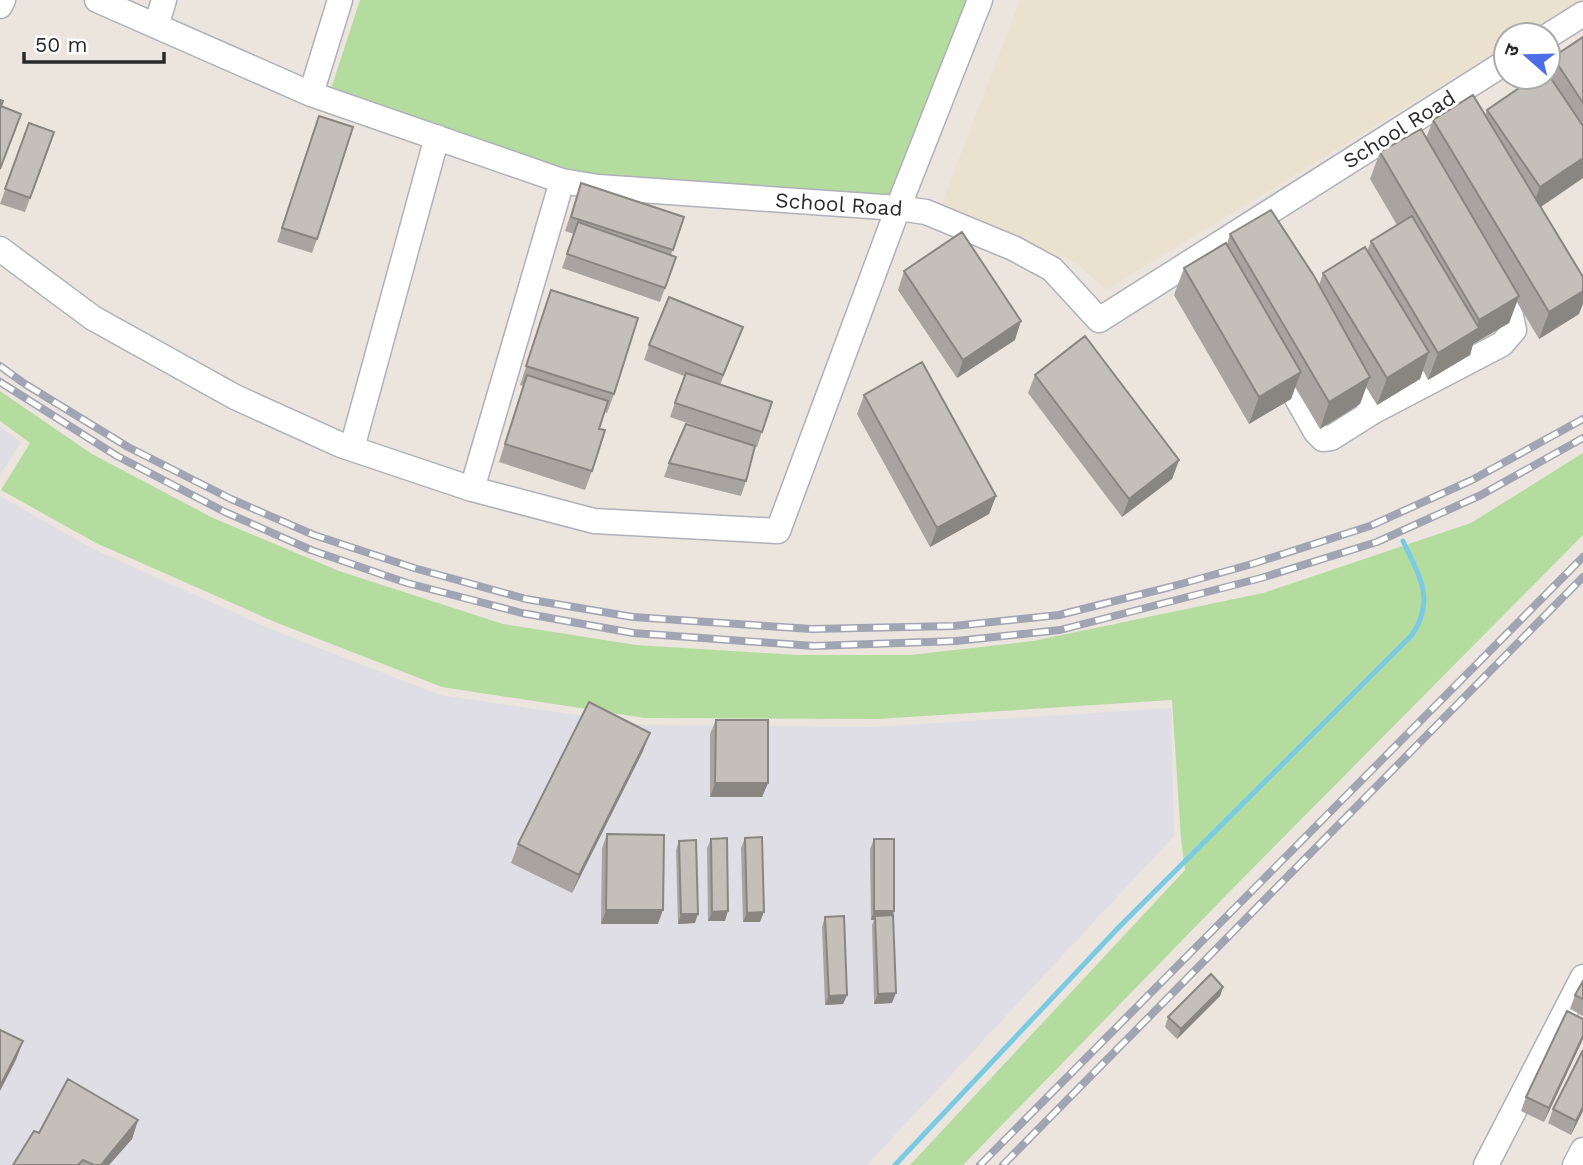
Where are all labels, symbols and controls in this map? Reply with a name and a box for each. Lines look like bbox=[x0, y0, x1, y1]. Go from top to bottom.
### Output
scale bar bbox=[24, 21, 164, 65]
north arrow bbox=[1492, 21, 1562, 91]
text: 50 m bbox=[35, 32, 87, 57]
text: उ bbox=[1499, 40, 1525, 60]
street label: School Road bbox=[1338, 85, 1460, 173]
street label: School Road bbox=[775, 187, 903, 221]

